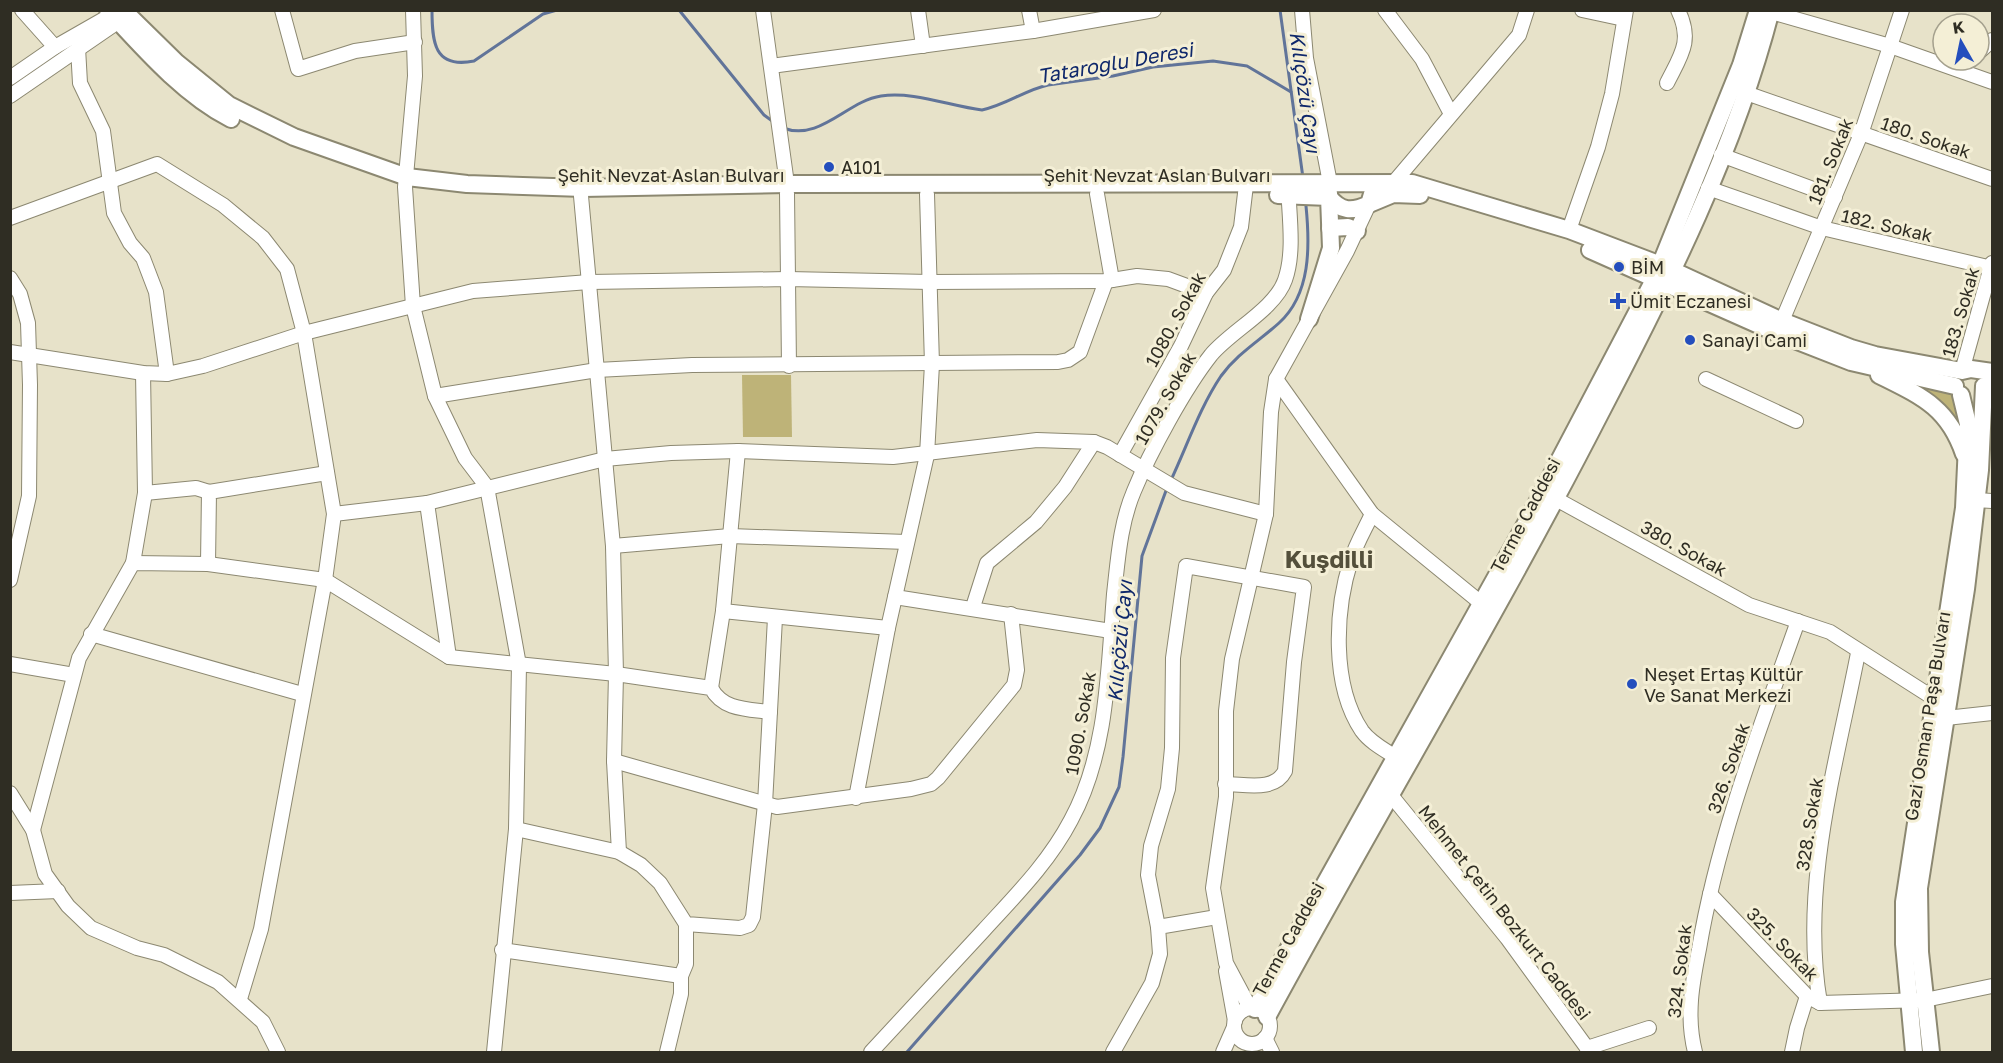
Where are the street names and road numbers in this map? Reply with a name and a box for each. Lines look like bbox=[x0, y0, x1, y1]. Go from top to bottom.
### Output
street label: 180. Sokak bbox=[1878, 111, 1974, 163]
street label: 181. Sokak bbox=[1803, 115, 1857, 207]
street label: Şehit Nevzat Aslan Bulvarı bbox=[557, 164, 785, 186]
street label: Şehit Nevzat Aslan Bulvarı bbox=[1043, 164, 1271, 186]
street label: 182. Sokak bbox=[1839, 204, 1935, 246]
street label: 183. Sokak bbox=[1937, 264, 1983, 360]
street label: 1080. Sokak bbox=[1140, 268, 1210, 370]
street label: 1079. Sokak bbox=[1130, 348, 1200, 448]
street label: Terme Caddesi bbox=[1485, 454, 1565, 576]
street label: 380. Sokak bbox=[1637, 515, 1731, 581]
street label: Gazi Osman Paşa Bulvarı bbox=[1900, 610, 1954, 822]
street label: 1090. Sokak bbox=[1060, 670, 1100, 776]
street label: 326. Sokak bbox=[1702, 720, 1754, 816]
street label: 328. Sokak bbox=[1791, 776, 1827, 872]
street label: Mehmet Çetin Bozkurt Caddesi bbox=[1414, 800, 1596, 1024]
street label: Terme Caddesi bbox=[1248, 878, 1328, 1000]
street label: 325. Sokak bbox=[1742, 903, 1824, 985]
street label: 324. Sokak bbox=[1662, 923, 1696, 1019]

